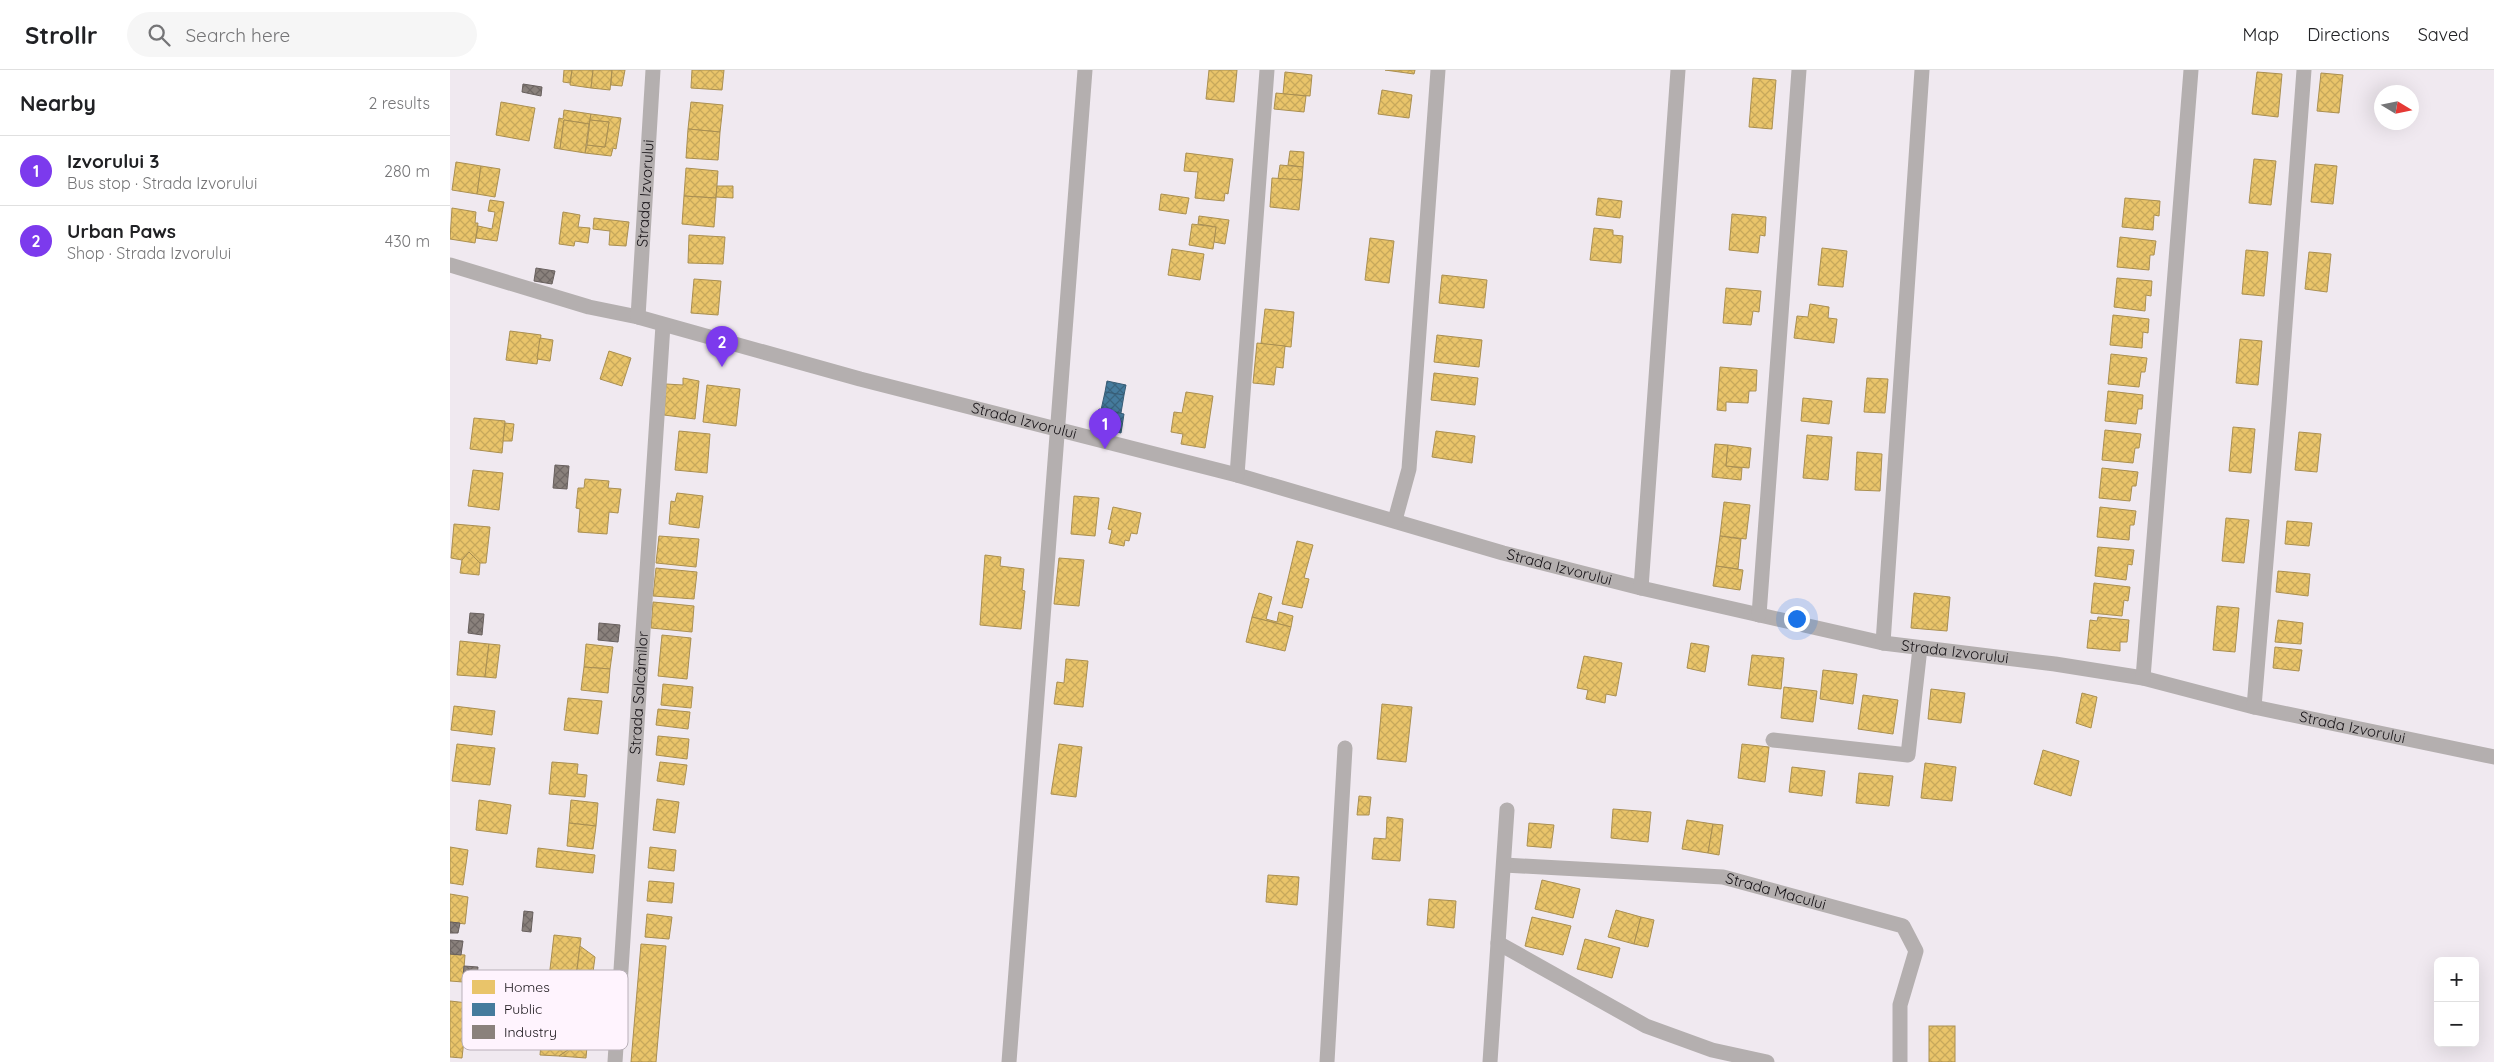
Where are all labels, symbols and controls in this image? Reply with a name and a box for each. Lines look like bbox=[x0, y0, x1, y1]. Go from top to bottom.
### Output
search box bbox=[127, 12, 477, 57]
text: Strollr bbox=[25, 20, 97, 50]
icon: search bbox=[145, 21, 173, 49]
text: Search here bbox=[185, 23, 290, 47]
text: Map bbox=[2242, 23, 2279, 46]
text: Directions bbox=[2307, 23, 2390, 46]
text: Saved bbox=[2418, 23, 2469, 46]
north arrow bbox=[2374, 85, 2419, 130]
text: Nearby bbox=[20, 90, 96, 116]
text: 2 results bbox=[368, 93, 430, 113]
street label: Strada Izvorului bbox=[632, 139, 658, 248]
text: Izvorului 3 bbox=[67, 149, 159, 173]
text: 1 bbox=[33, 161, 39, 181]
text: 280 m bbox=[384, 161, 430, 181]
text: Bus stop · Strada Izvorului bbox=[67, 173, 257, 193]
text: Urban Paws bbox=[67, 219, 176, 243]
text: 2 bbox=[31, 231, 41, 251]
text: 430 m bbox=[385, 231, 430, 251]
text: Shop · Strada Izvorului bbox=[67, 243, 231, 263]
pin: 2 bbox=[706, 326, 738, 367]
street label: Strada Izvorului bbox=[970, 398, 1079, 443]
pin: 1 bbox=[1089, 408, 1121, 449]
street label: Strada Izvorului bbox=[1505, 544, 1614, 589]
your location bbox=[1784, 606, 1810, 632]
street label: Strada Salcâmilor bbox=[625, 630, 652, 755]
street label: Strada Izvorului bbox=[1900, 635, 2010, 667]
street label: Strada Izvorului bbox=[2298, 707, 2407, 747]
street label: Strada Macului bbox=[1723, 868, 1828, 914]
map controls bbox=[2434, 957, 2479, 1047]
button: + bbox=[2434, 957, 2479, 1002]
legend bbox=[462, 970, 628, 1050]
text: Homes bbox=[504, 978, 550, 996]
text: Public bbox=[504, 1000, 542, 1018]
button: − bbox=[2434, 1002, 2479, 1047]
text: Industry bbox=[504, 1023, 557, 1041]

